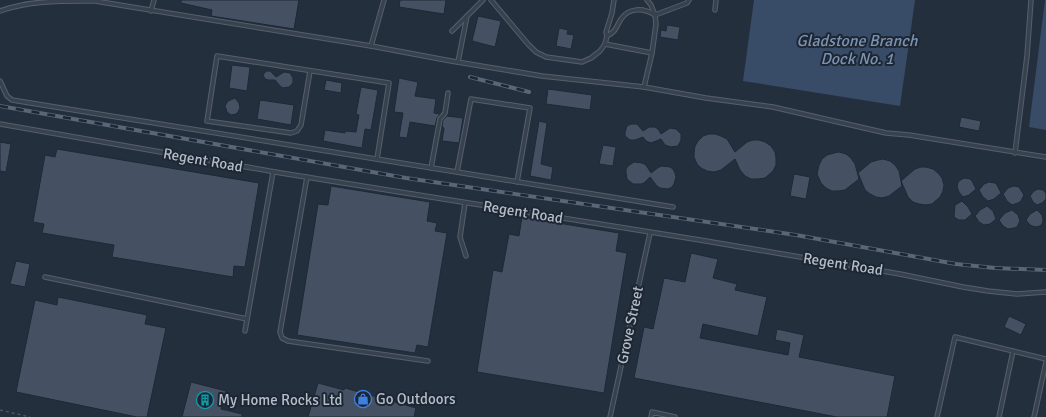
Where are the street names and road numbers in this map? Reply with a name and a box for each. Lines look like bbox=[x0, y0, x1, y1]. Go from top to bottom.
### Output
street label: Regent Road bbox=[162, 144, 244, 176]
street label: Regent Road bbox=[482, 197, 564, 227]
street label: Regent Road bbox=[802, 249, 884, 279]
street label: Grove Street bbox=[613, 284, 647, 366]

